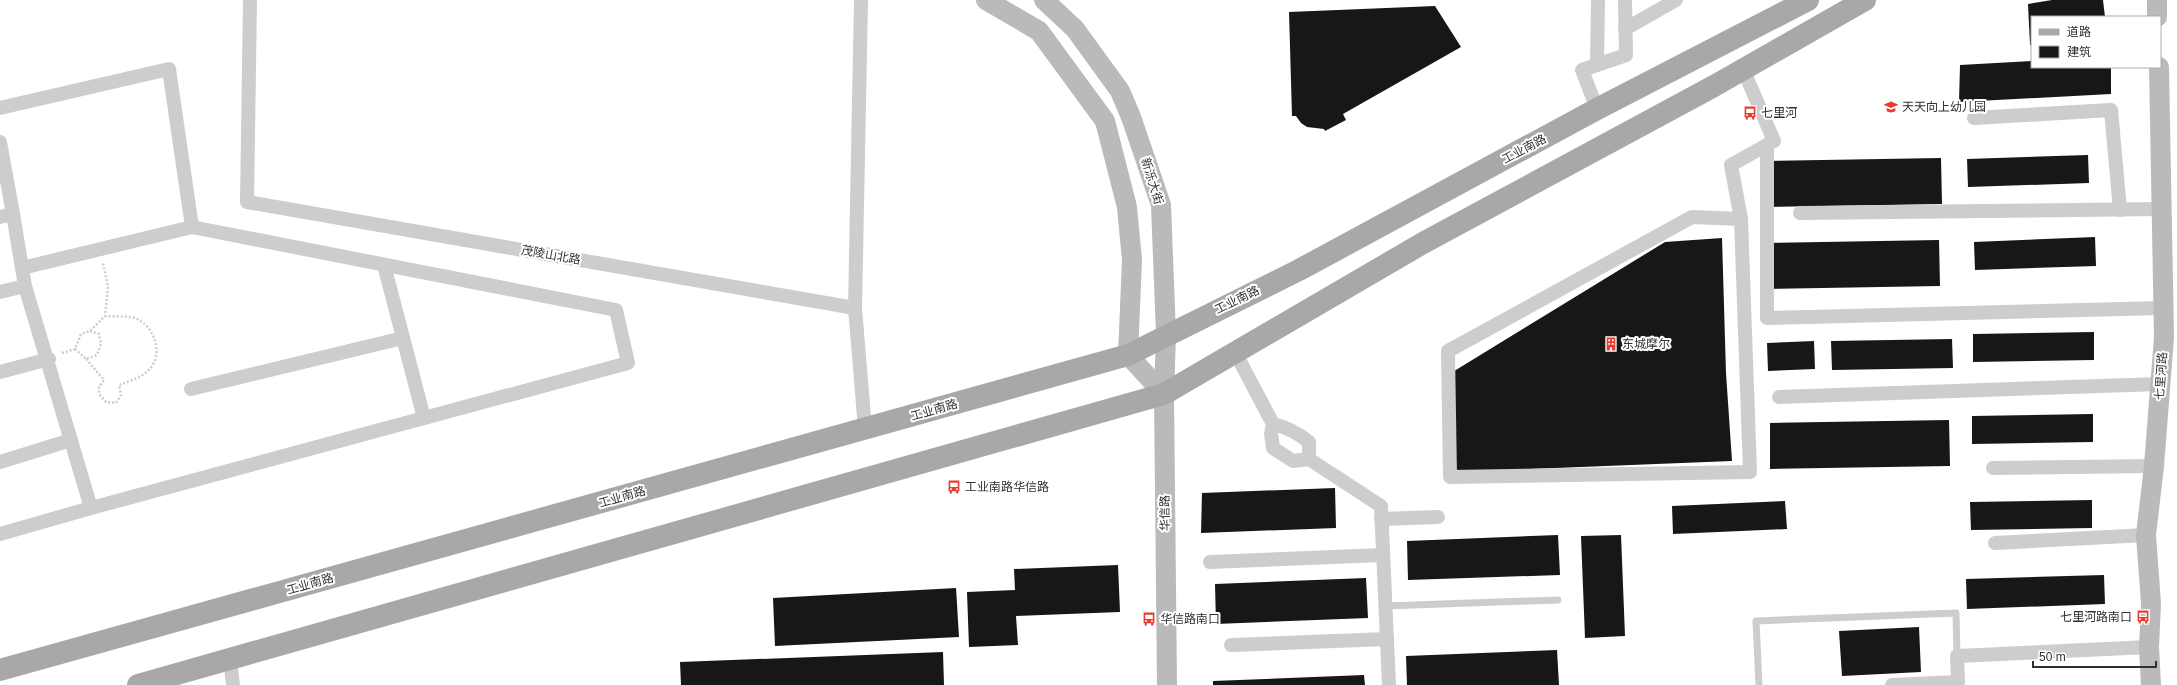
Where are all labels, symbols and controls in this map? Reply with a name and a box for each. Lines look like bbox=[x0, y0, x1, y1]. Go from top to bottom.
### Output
legend bbox=[2031, 16, 2161, 68]
text: 道路 bbox=[2067, 25, 2091, 39]
text: 建筑 bbox=[2067, 45, 2091, 59]
school or university icon: 天天向上幼儿园 bbox=[1883, 99, 1899, 115]
place label: 天天向上幼儿园 bbox=[1902, 100, 1986, 114]
bus stop icon: 七里河 bbox=[1742, 105, 1758, 121]
place label: 七里河 bbox=[1761, 106, 1797, 120]
street label: 工业南路 bbox=[1500, 132, 1548, 166]
street label: 新泺大街 bbox=[1138, 156, 1166, 206]
street label: 茂陵山北路 bbox=[520, 243, 582, 267]
street label: 工业南路 bbox=[1212, 283, 1262, 317]
building icon: 东城摩尔 bbox=[1603, 336, 1619, 352]
place label: 东城摩尔 bbox=[1622, 337, 1670, 351]
street label: 七里河路 bbox=[2152, 352, 2170, 400]
street label: 工业南路 bbox=[909, 397, 959, 423]
bus stop icon: 工业南路华信路 bbox=[946, 479, 962, 495]
place label: 工业南路华信路 bbox=[965, 480, 1049, 494]
street label: 工业南路 bbox=[597, 484, 647, 510]
street label: 华信路 bbox=[1158, 495, 1172, 531]
street label: 工业南路 bbox=[285, 571, 335, 597]
bus stop icon: 七里河路南口 bbox=[2135, 609, 2151, 625]
place label: 七里河路南口 bbox=[2060, 610, 2132, 624]
bus stop icon: 华信路南口 bbox=[1141, 611, 1157, 627]
place label: 华信路南口 bbox=[1160, 612, 1220, 626]
scale bar bbox=[2033, 643, 2156, 669]
text: 50 m bbox=[2039, 650, 2066, 664]

